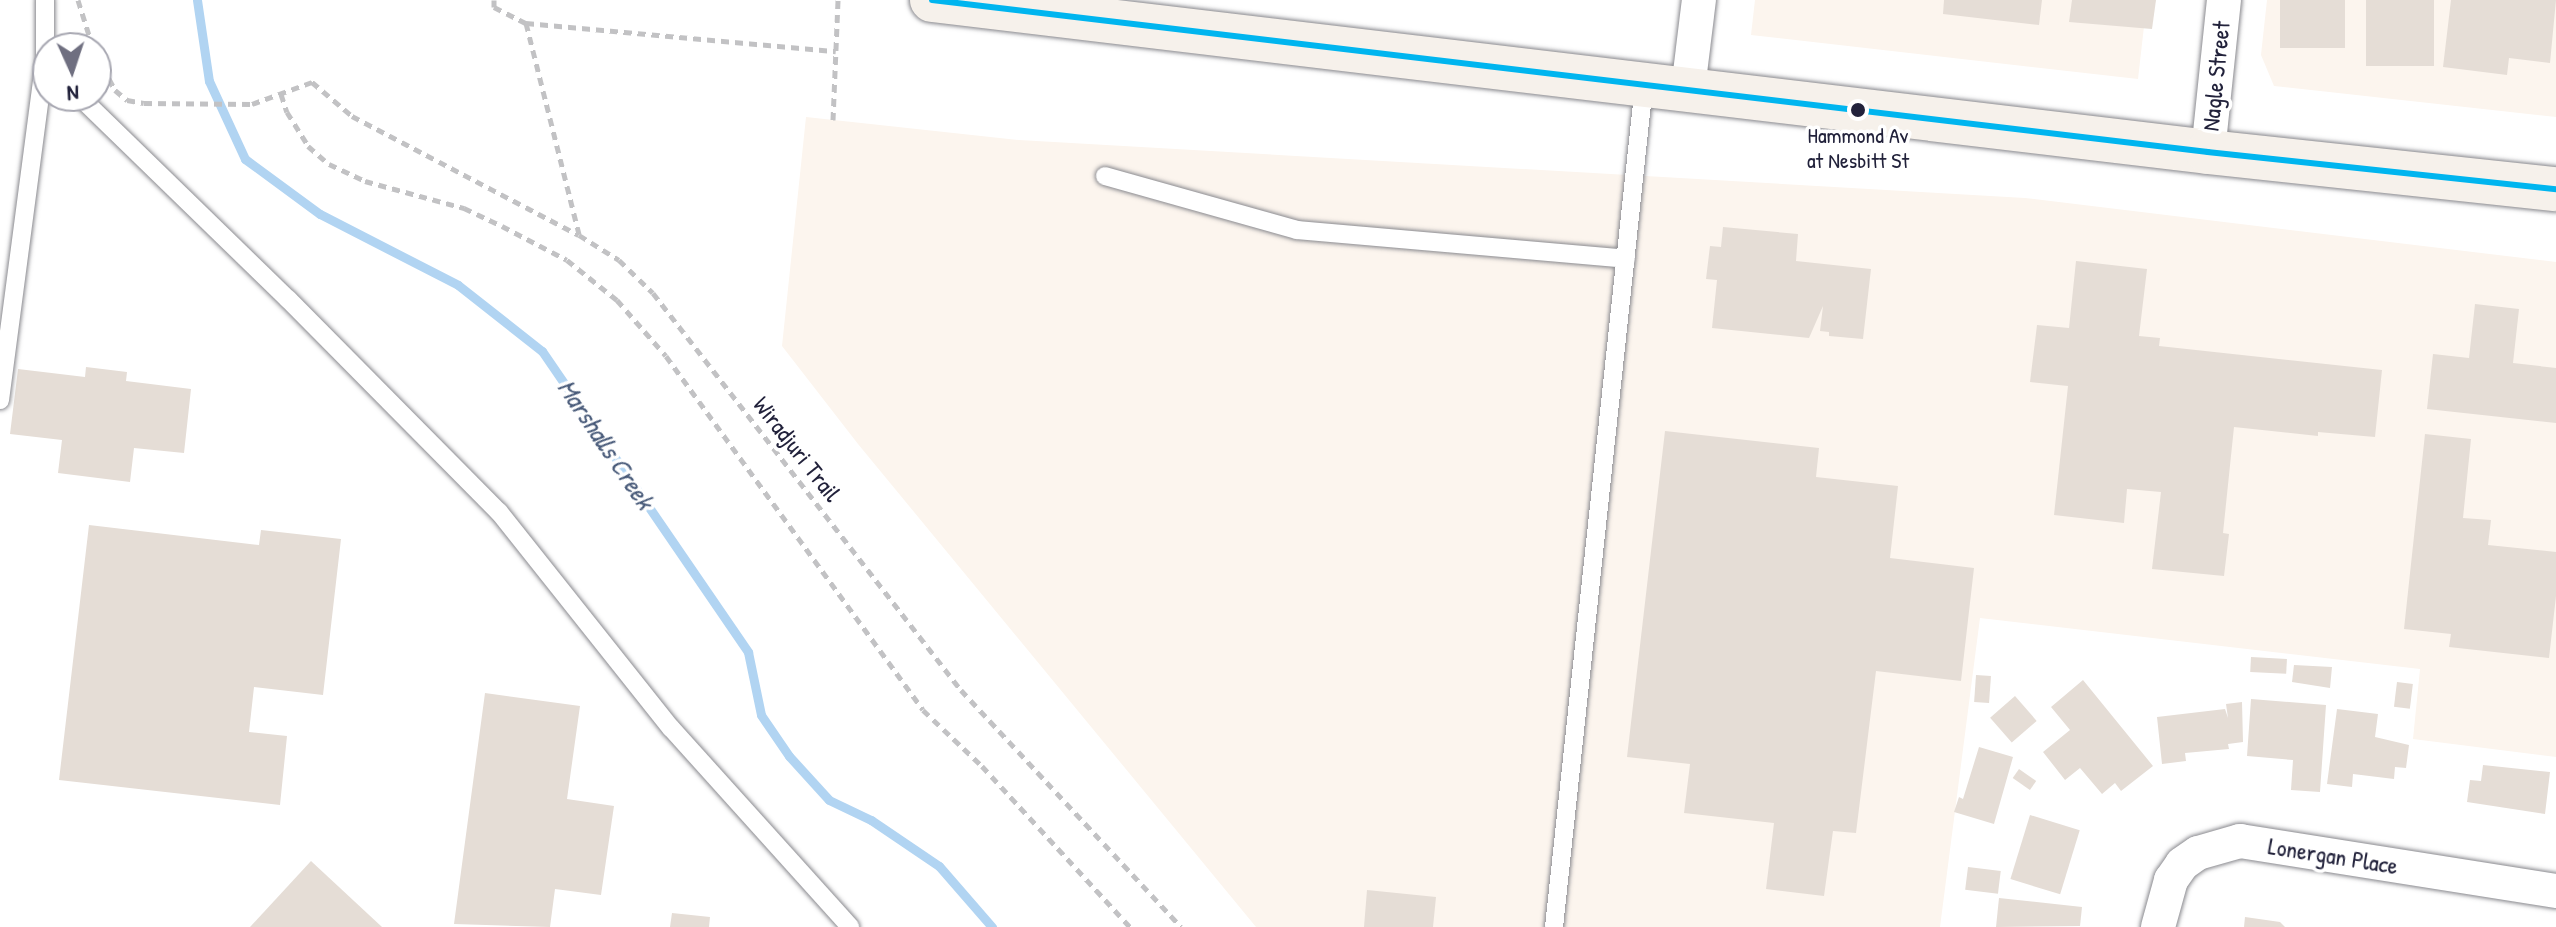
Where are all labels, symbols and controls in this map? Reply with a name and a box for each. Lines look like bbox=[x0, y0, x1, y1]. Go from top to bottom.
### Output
street label: Nagle Street bbox=[2196, 20, 2236, 132]
north arrow bbox=[32, 32, 112, 112]
text: N bbox=[67, 79, 80, 109]
marker: Hammond Av at Nesbitt St bbox=[1850, 102, 1866, 118]
place label: Hammond Av at Nesbitt St bbox=[1807, 122, 1909, 174]
water label: Marshalls Creek bbox=[551, 373, 661, 515]
street label: Wiradjuri Trail bbox=[747, 391, 847, 507]
street label: Lonergan Place bbox=[2266, 832, 2400, 880]

